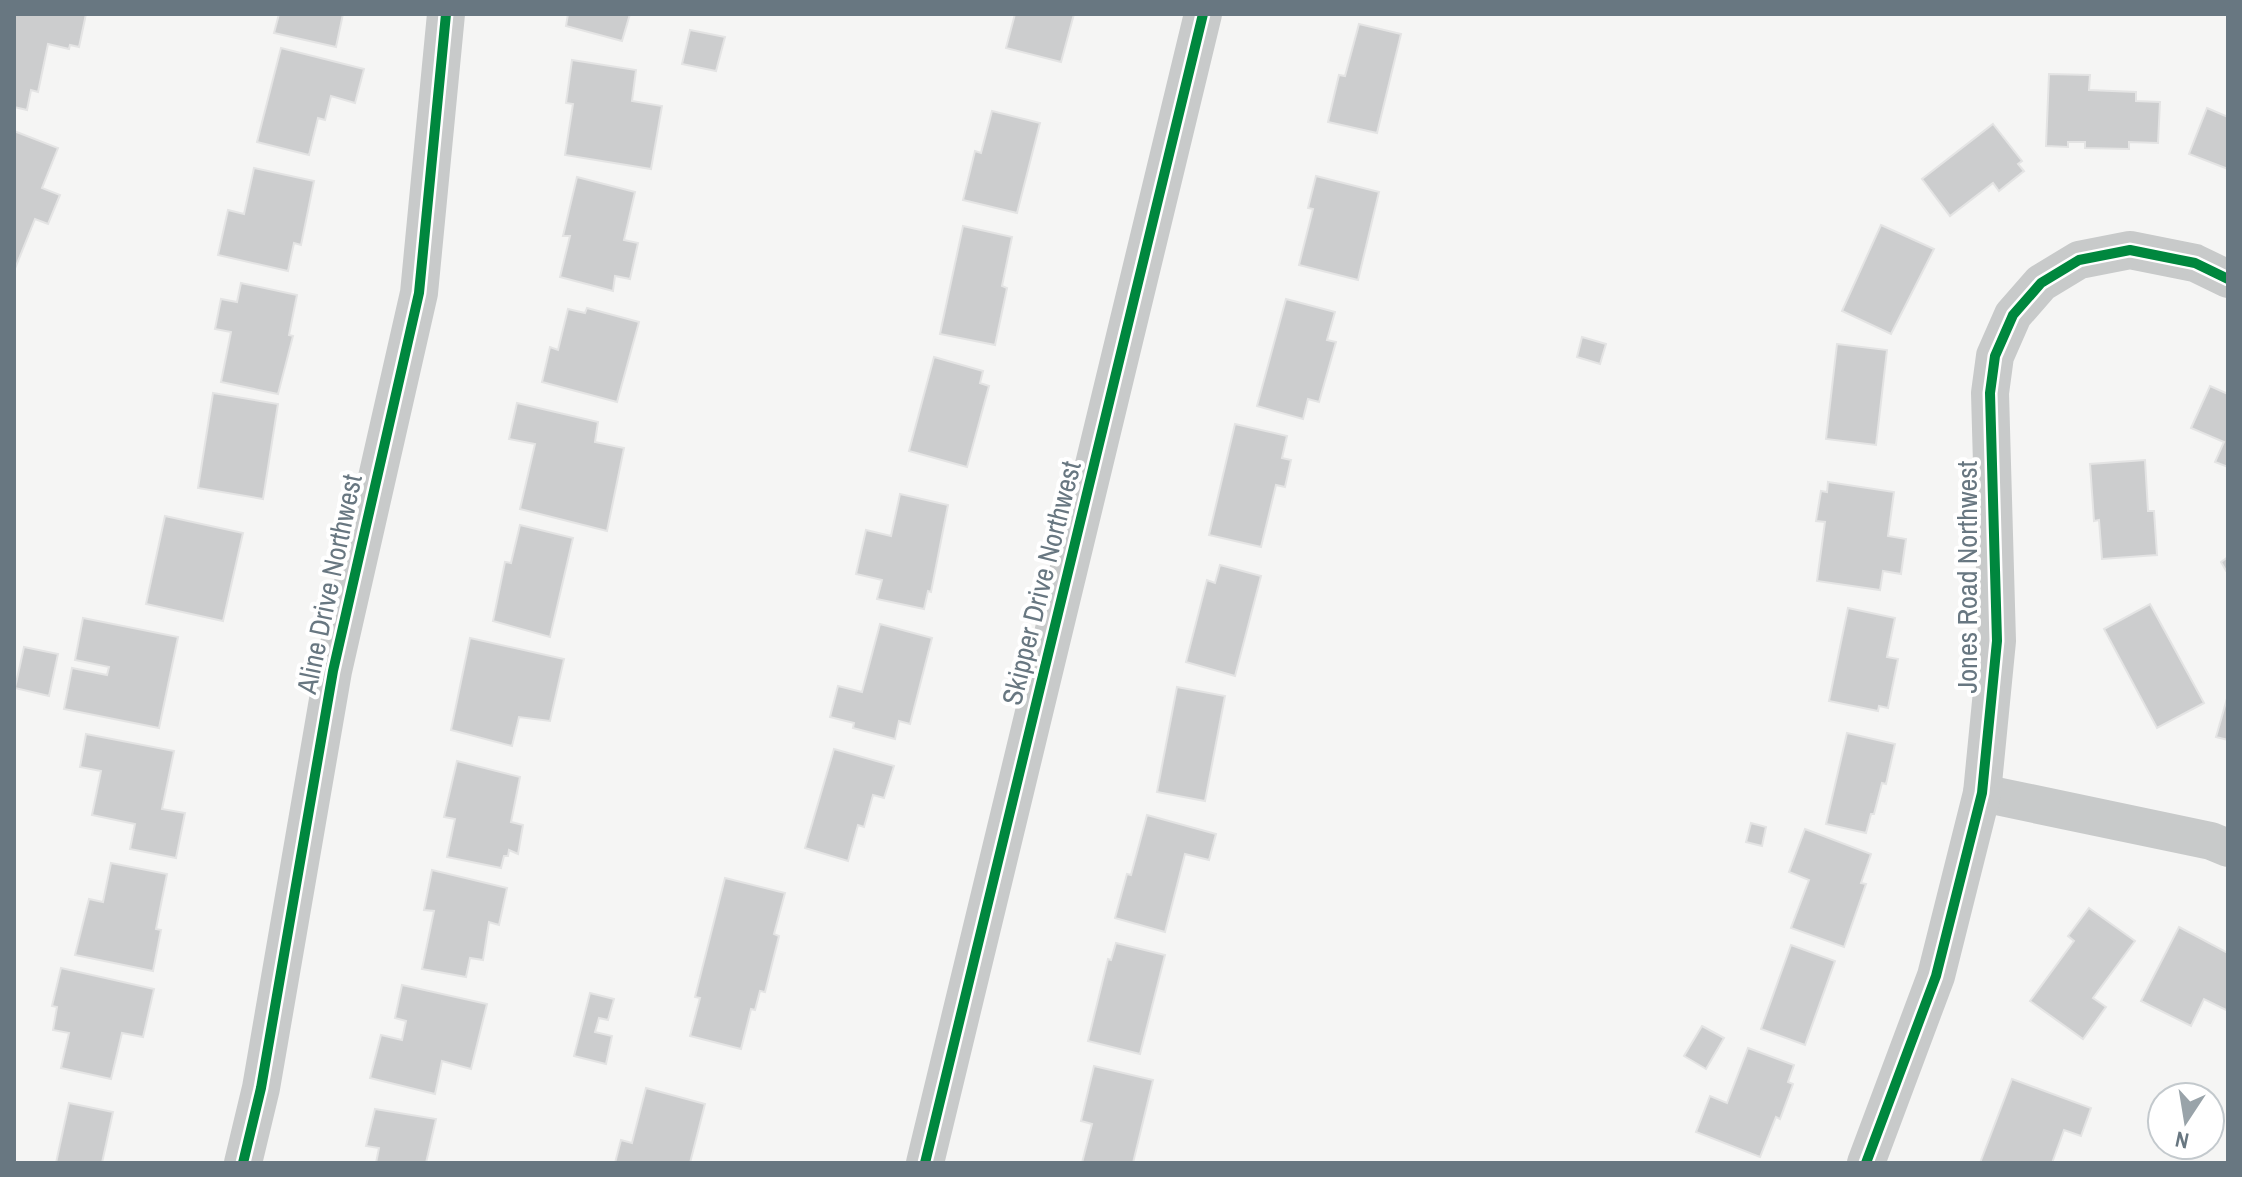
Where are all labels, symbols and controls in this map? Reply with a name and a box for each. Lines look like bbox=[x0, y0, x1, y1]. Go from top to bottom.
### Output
street label: Skipper Drive Northwest bbox=[992, 457, 1090, 709]
street label: Jones Road Northwest bbox=[1948, 461, 1986, 693]
street label: Aline Drive Northwest bbox=[287, 471, 371, 698]
north arrow bbox=[2146, 1081, 2226, 1161]
text: N bbox=[2172, 1125, 2191, 1157]

